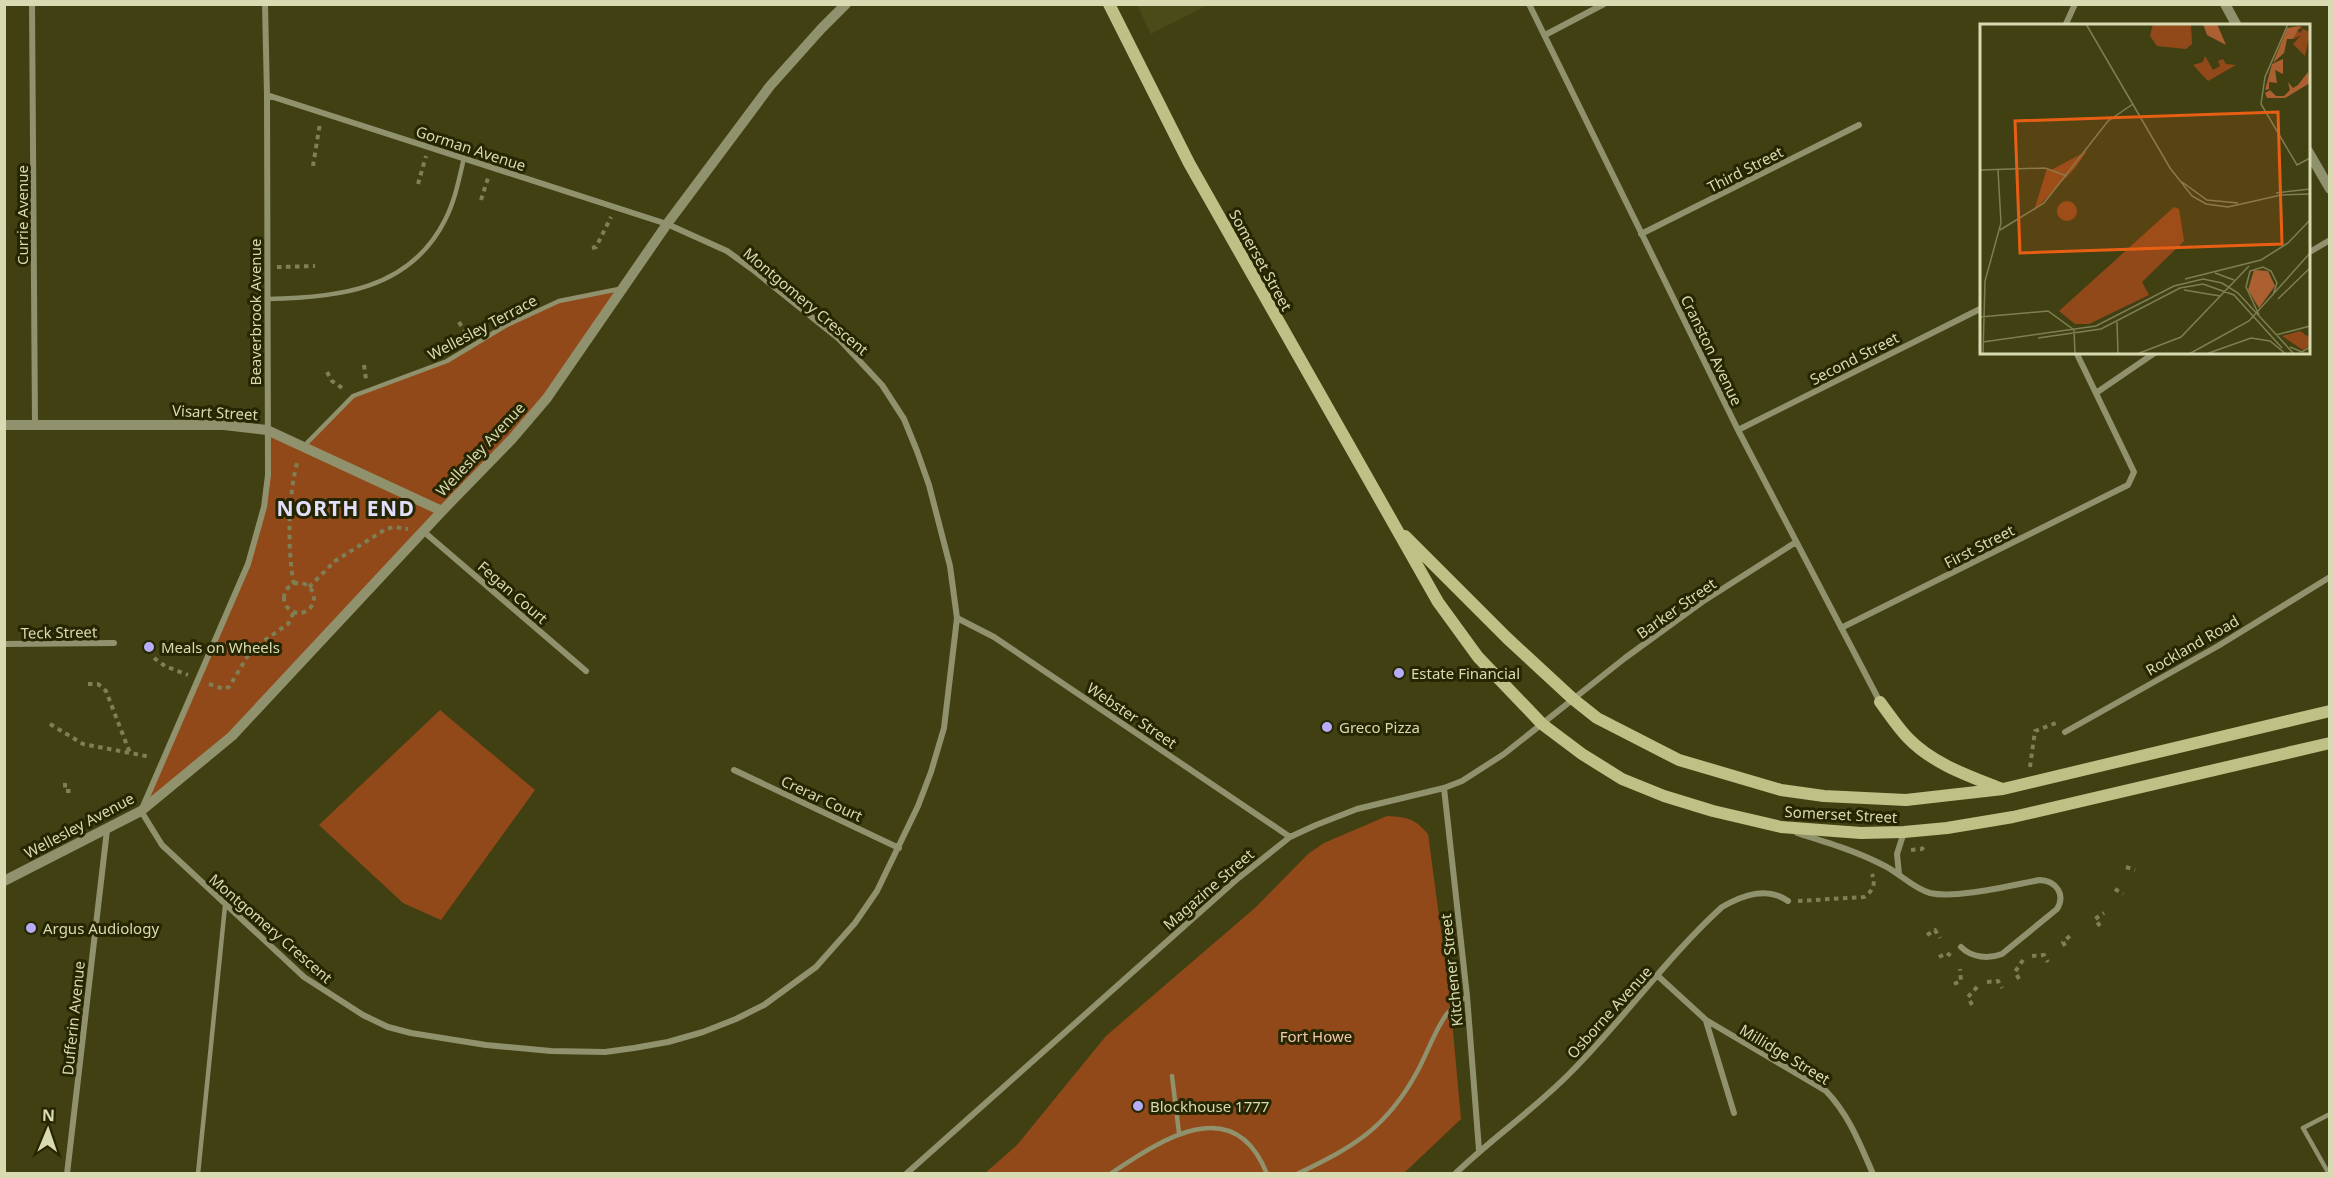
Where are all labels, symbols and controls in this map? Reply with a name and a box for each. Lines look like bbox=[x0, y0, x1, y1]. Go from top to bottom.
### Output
inset map bbox=[1980, 24, 2310, 354]
street label: Gorman Avenue bbox=[413, 121, 529, 175]
street label: Third Street bbox=[1704, 141, 1787, 197]
street label: Currie Avenue bbox=[12, 165, 32, 265]
street label: Somerset Street bbox=[1225, 206, 1297, 315]
street label: Beaverbrook Avenue bbox=[245, 239, 265, 385]
street label: Montgomery Crescent bbox=[739, 243, 873, 360]
street label: Wellesley Terrace bbox=[424, 290, 540, 364]
street label: Cranston Avenue bbox=[1677, 291, 1747, 409]
street label: Second Street bbox=[1806, 327, 1902, 389]
street label: Wellesley Avenue bbox=[431, 398, 529, 500]
street label: Visart Street bbox=[172, 400, 259, 424]
district label: NORTH END bbox=[277, 494, 415, 522]
street label: First Street bbox=[1940, 520, 2018, 572]
street label: Fegan Court bbox=[474, 556, 553, 628]
street label: Barker Street bbox=[1632, 573, 1720, 643]
street label: Rockland Road bbox=[2142, 610, 2242, 680]
street label: Teck Street bbox=[20, 621, 98, 643]
place label: Meals on Wheels bbox=[161, 637, 280, 657]
marker: Meals on Wheels bbox=[142, 640, 156, 654]
place label: Estate Financial bbox=[1411, 663, 1520, 683]
marker: Estate Financial bbox=[1392, 666, 1406, 680]
street label: Webster Street bbox=[1083, 678, 1181, 753]
place label: Greco Pizza bbox=[1339, 717, 1420, 737]
marker: Greco Pizza bbox=[1320, 720, 1334, 734]
street label: Crerar Court bbox=[778, 770, 866, 826]
street label: Wellesley Avenue bbox=[21, 788, 137, 862]
street label: Somerset Street bbox=[1784, 801, 1898, 827]
street label: Magazine Street bbox=[1158, 844, 1258, 934]
street label: Montgomery Crescent bbox=[205, 869, 337, 988]
street label: Kitchener Street bbox=[1435, 912, 1467, 1027]
place label: Argus Audiology bbox=[43, 918, 159, 938]
marker: Argus Audiology bbox=[24, 921, 38, 935]
street label: Dufferin Avenue bbox=[57, 960, 89, 1076]
street label: Osborne Avenue bbox=[1562, 962, 1656, 1062]
street label: Millidge Street bbox=[1736, 1019, 1834, 1089]
park label: Fort Howe bbox=[1280, 1026, 1352, 1046]
place label: Blockhouse 1777 bbox=[1150, 1096, 1269, 1116]
marker: Blockhouse 1777 bbox=[1131, 1099, 1145, 1113]
north arrow bbox=[18, 1100, 78, 1160]
text: N bbox=[42, 1104, 55, 1126]

